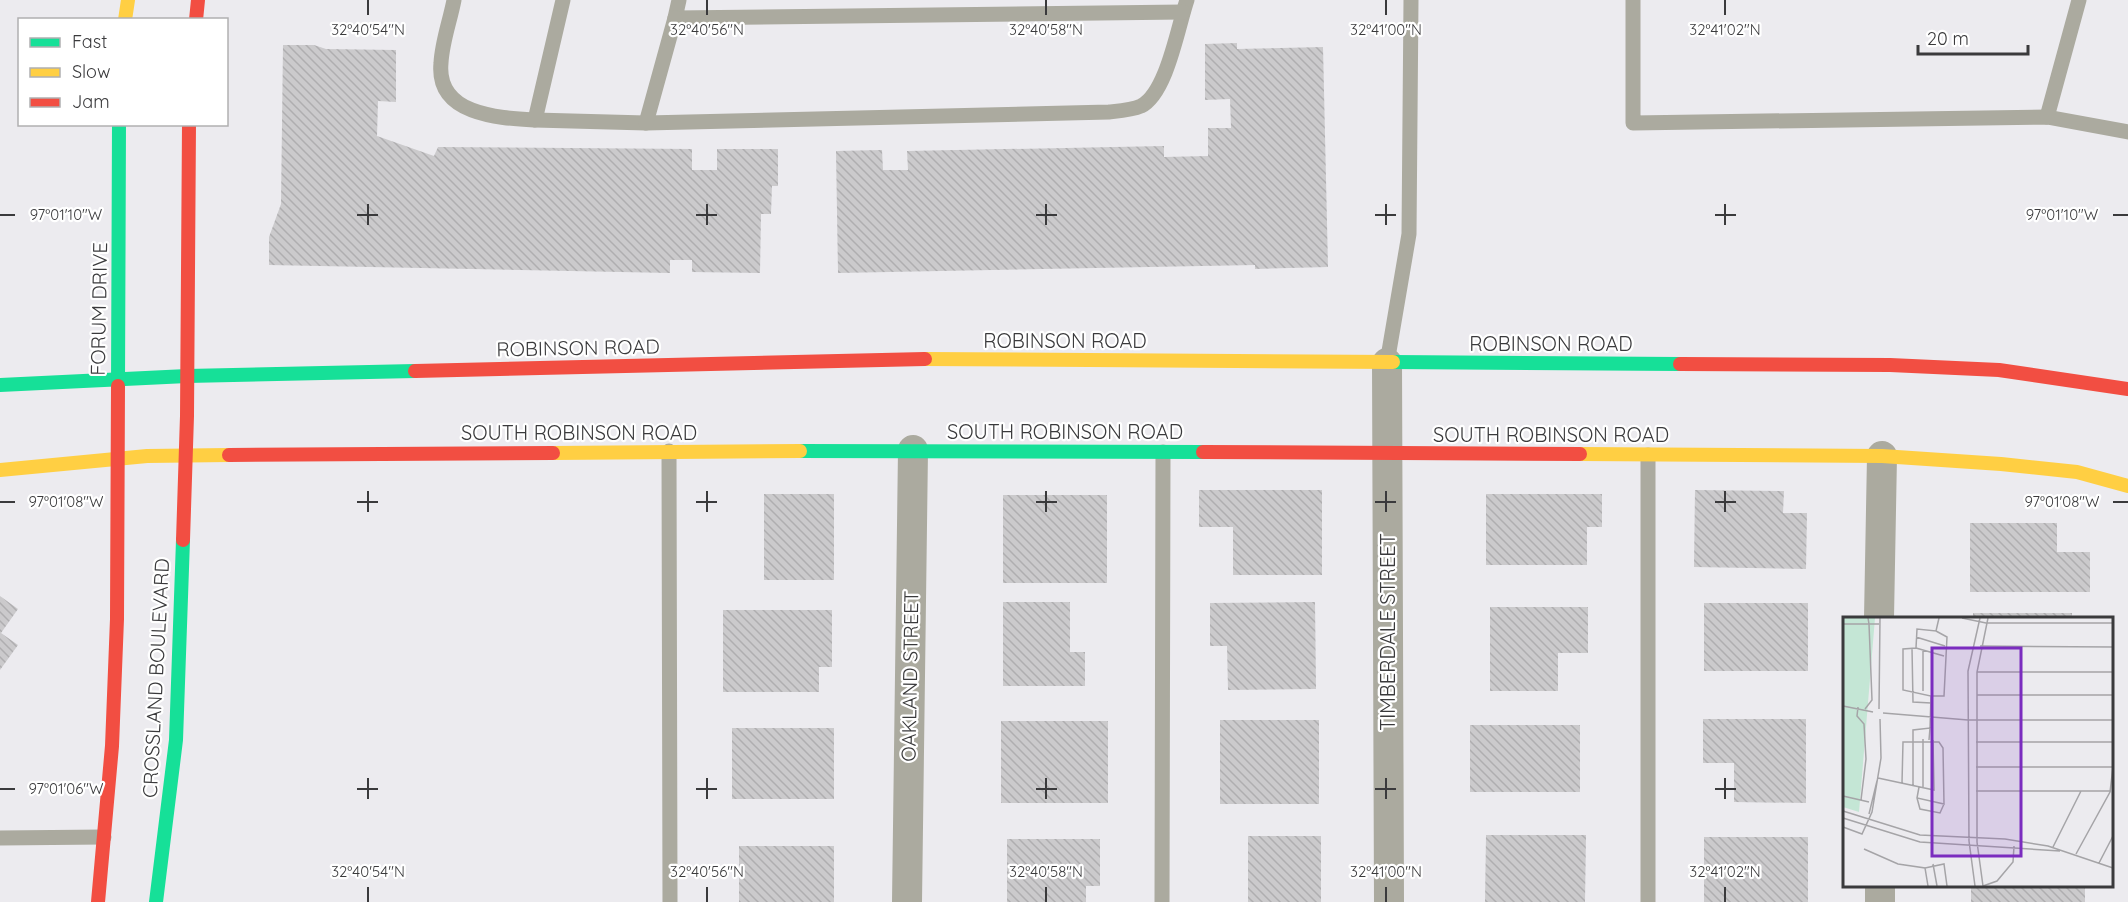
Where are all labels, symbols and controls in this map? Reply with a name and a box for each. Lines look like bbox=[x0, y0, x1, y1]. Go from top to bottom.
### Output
legend bbox=[18, 18, 228, 126]
scale bar bbox=[1918, 18, 2028, 56]
text: 32°40'54"N bbox=[331, 20, 405, 39]
text: 32°40'56"N bbox=[670, 20, 744, 39]
text: 32°40'58"N bbox=[1009, 20, 1083, 39]
text: 32°41'00"N bbox=[1350, 20, 1422, 39]
text: 32°41'02"N bbox=[1689, 20, 1761, 39]
text: 20 m bbox=[1927, 27, 1969, 50]
text: Fast bbox=[72, 30, 107, 53]
text: Slow bbox=[72, 60, 110, 83]
text: Jam bbox=[72, 90, 110, 113]
text: 97°01'10"W bbox=[30, 205, 103, 224]
text: 97°01'10"W bbox=[2026, 205, 2099, 224]
street label: FORUM DRIVE bbox=[85, 242, 112, 376]
street label: ROBINSON ROAD bbox=[983, 328, 1147, 353]
street label: ROBINSON ROAD bbox=[1469, 331, 1633, 356]
street label: ROBINSON ROAD bbox=[496, 334, 660, 361]
street label: SOUTH ROBINSON ROAD bbox=[947, 419, 1183, 444]
street label: SOUTH ROBINSON ROAD bbox=[461, 420, 697, 445]
street label: SOUTH ROBINSON ROAD bbox=[1433, 422, 1669, 447]
text: 97°01'08"W bbox=[28, 492, 104, 511]
text: 97°01'08"W bbox=[2024, 492, 2100, 511]
street label: TIMBERDALE STREET bbox=[1375, 533, 1400, 731]
street label: CROSSLAND BOULEVARD bbox=[137, 557, 174, 798]
street label: OAKLAND STREET bbox=[896, 590, 923, 762]
inset map bbox=[1843, 617, 2113, 887]
text: 97°01'06"W bbox=[28, 779, 104, 798]
text: 32°40'54"N bbox=[331, 862, 405, 881]
text: 32°40'56"N bbox=[670, 862, 744, 881]
text: 32°40'58"N bbox=[1009, 862, 1083, 881]
text: 32°41'00"N bbox=[1350, 862, 1422, 881]
text: 32°41'02"N bbox=[1689, 862, 1761, 881]

